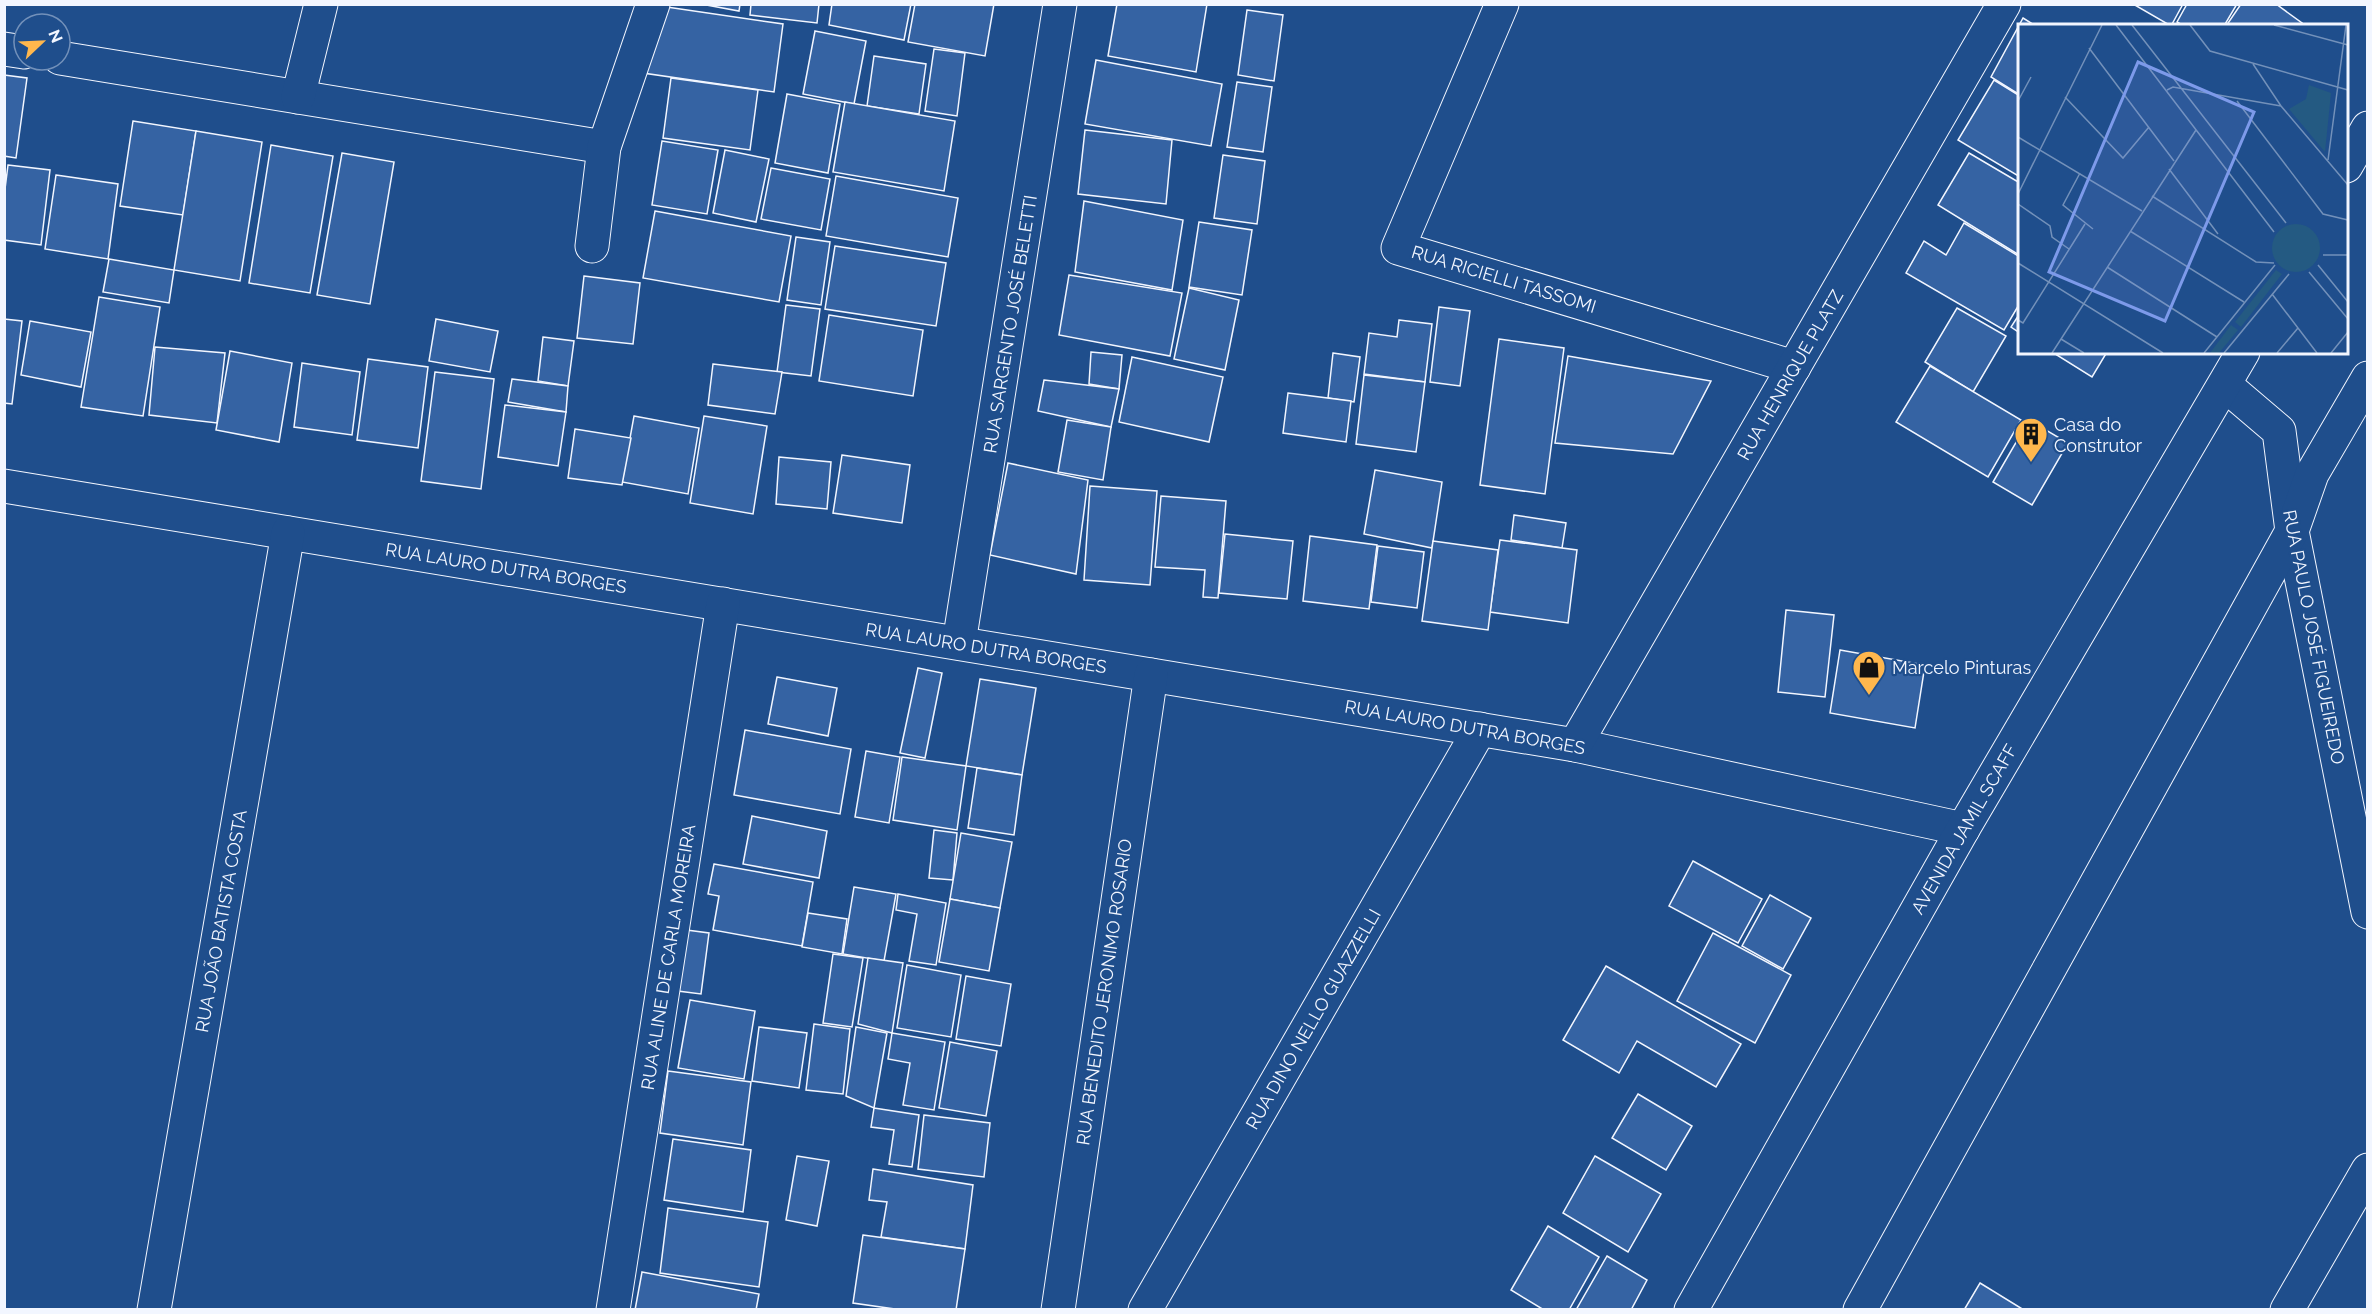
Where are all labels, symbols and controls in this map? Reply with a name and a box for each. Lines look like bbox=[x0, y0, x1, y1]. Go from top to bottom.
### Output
north arrow bbox=[12, 12, 72, 72]
inset map bbox=[2018, 24, 2348, 354]
text: N bbox=[44, 27, 66, 46]
street label: RUA SARGENTO JOSÉ BELETTI bbox=[978, 193, 1041, 455]
street label: RUA RICIELLI TASSOMI bbox=[1409, 241, 1599, 317]
street label: RUA HENRIQUE PLATZ bbox=[1733, 286, 1847, 464]
place label: Casa do Construtor bbox=[2054, 414, 2143, 456]
building icon: Casa do Construtor bbox=[2013, 416, 2049, 463]
street label: RUA PAULO JOSÉ FIGUEIREDO bbox=[2279, 508, 2350, 766]
street label: RUA LAURO DUTRA BORGES bbox=[384, 539, 628, 597]
street label: RUA LAURO DUTRA BORGES bbox=[864, 619, 1108, 677]
shop icon: Marcelo Pinturas bbox=[1851, 649, 1887, 696]
place label: Marcelo Pinturas bbox=[1892, 657, 2031, 678]
street label: RUA LAURO DUTRA BORGES bbox=[1343, 695, 1587, 759]
street label: AVENIDA JAMIL SCAFF bbox=[1907, 740, 2021, 918]
street label: RUA JOÃO BATISTA COSTA bbox=[191, 808, 251, 1034]
street label: RUA ALINE DE CARLA MOREIRA bbox=[637, 823, 699, 1091]
street label: RUA BENEDITO JERONIMO ROSARIO bbox=[1072, 837, 1136, 1147]
street label: RUA DINO NELLO GUAZZELLI bbox=[1241, 905, 1385, 1133]

